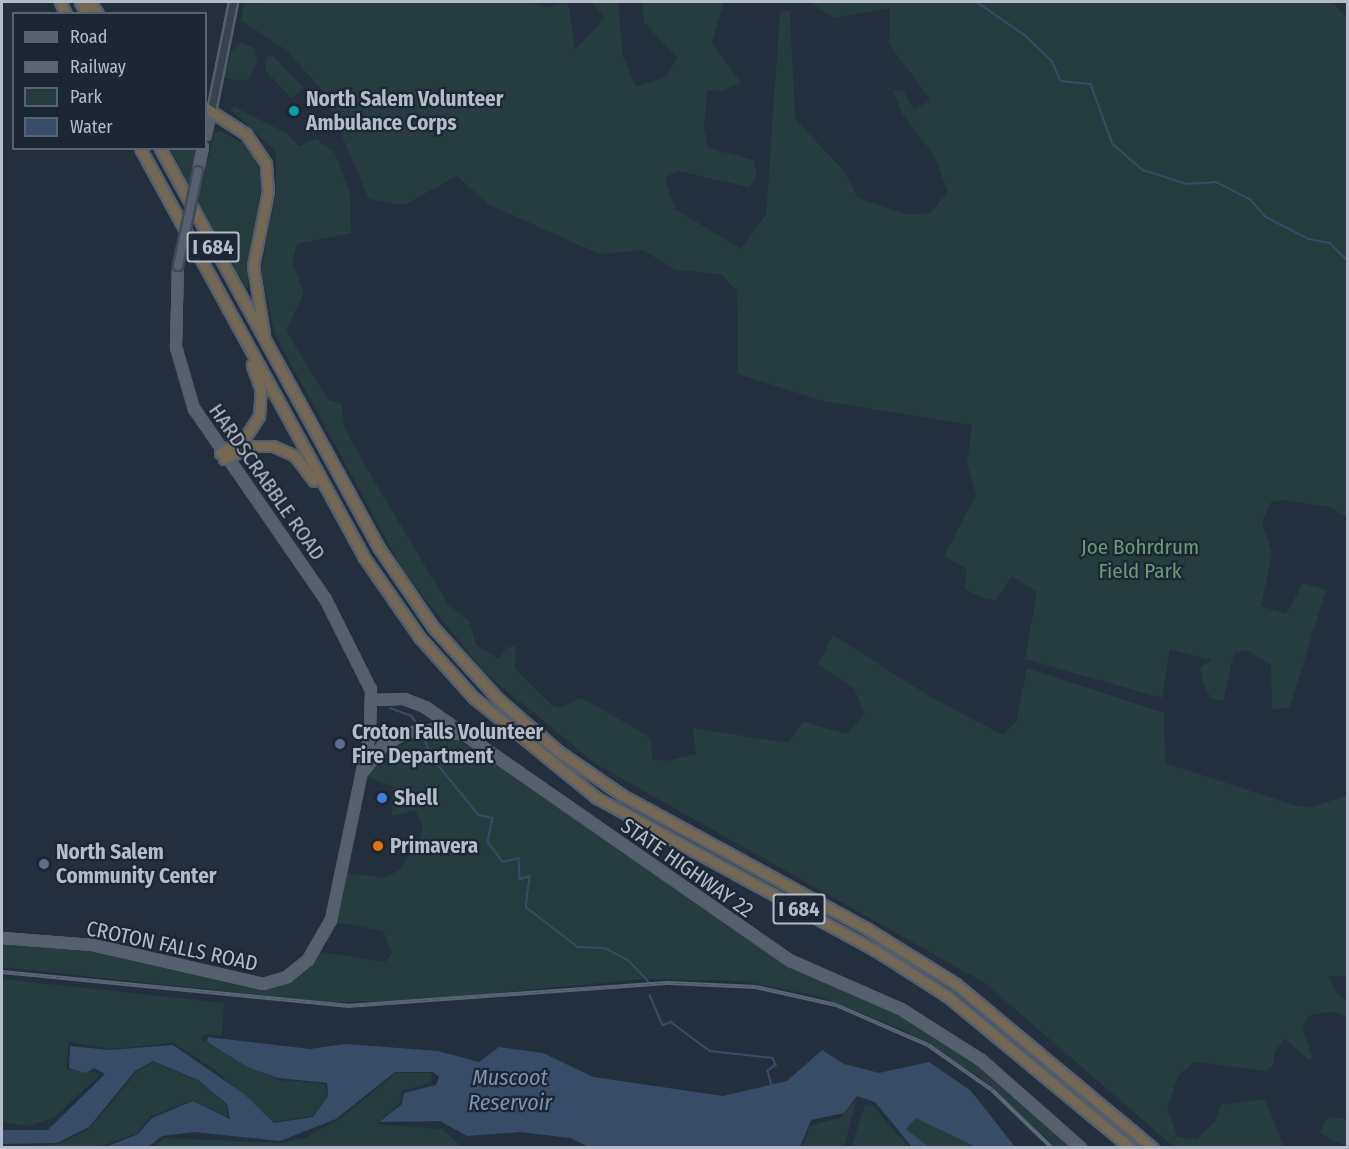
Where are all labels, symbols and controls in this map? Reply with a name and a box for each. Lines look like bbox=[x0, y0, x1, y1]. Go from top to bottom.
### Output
legend bbox=[12, 12, 207, 150]
text: Road bbox=[70, 26, 107, 48]
text: Railway bbox=[70, 56, 126, 78]
text: Park bbox=[70, 86, 102, 108]
place label: North Salem Volunteer Ambulance Corps bbox=[306, 86, 503, 136]
marker: North Salem Volunteer Ambulance Corps bbox=[287, 104, 301, 118]
text: Water bbox=[70, 116, 113, 138]
road number: I 684 bbox=[186, 230, 240, 264]
street label: HARDSCRABBLE ROAD bbox=[203, 399, 331, 565]
park label: Joe Bohrdrum Field Park bbox=[1081, 534, 1199, 584]
place label: Croton Falls Volunteer Fire Department bbox=[352, 719, 543, 769]
marker: Croton Falls Volunteer Fire Department bbox=[333, 737, 347, 751]
place label: Shell bbox=[394, 785, 438, 811]
marker: Shell bbox=[375, 791, 389, 805]
street label: STATE HIGHWAY 22 bbox=[616, 813, 758, 923]
place label: Primavera bbox=[390, 833, 478, 859]
place label: North Salem Community Center bbox=[56, 839, 216, 889]
marker: Primavera bbox=[371, 839, 385, 853]
marker: North Salem Community Center bbox=[37, 857, 51, 871]
road number: I 684 bbox=[772, 892, 826, 926]
street label: CROTON FALLS ROAD bbox=[84, 916, 260, 976]
water label: Muscoot Reservoir bbox=[468, 1064, 552, 1116]

